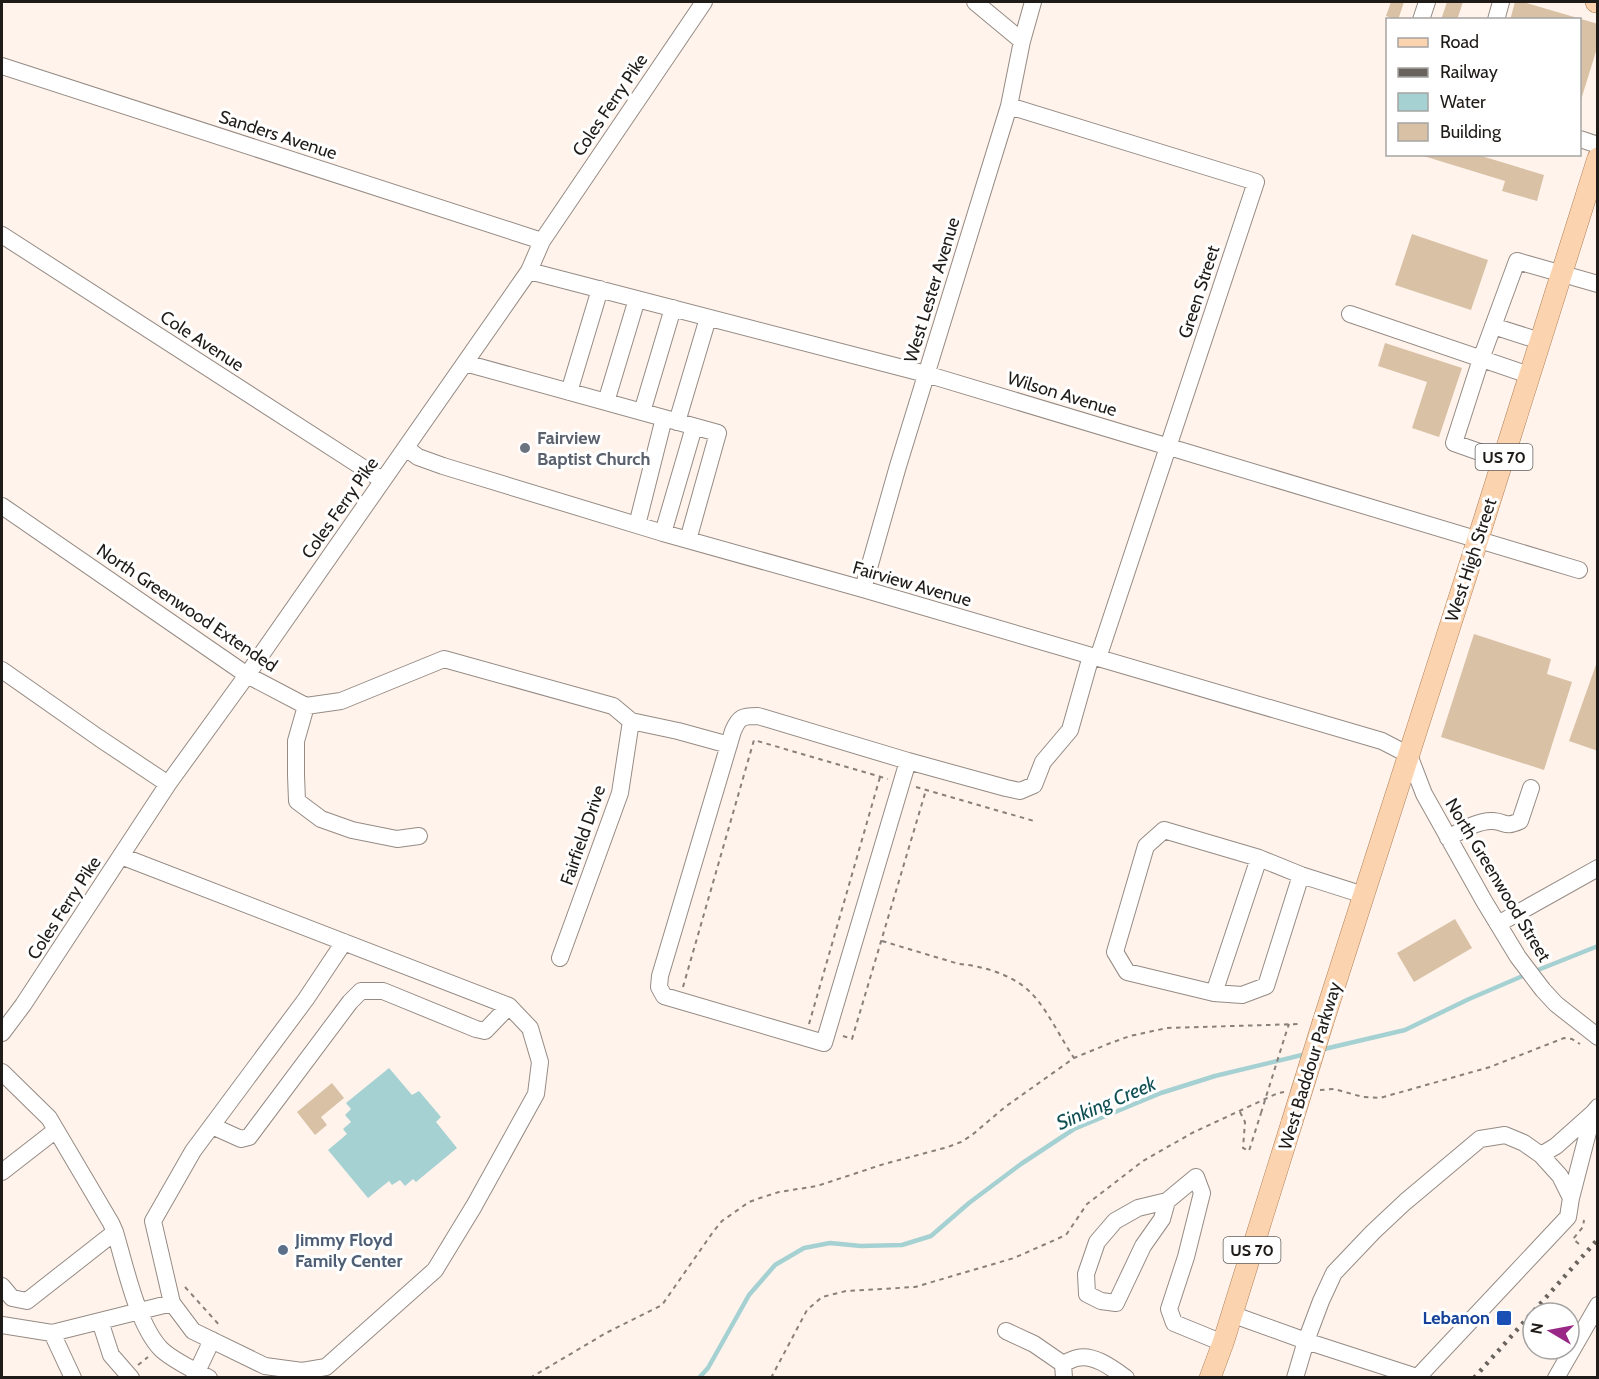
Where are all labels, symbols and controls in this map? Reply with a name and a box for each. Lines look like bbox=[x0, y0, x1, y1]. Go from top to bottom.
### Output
legend bbox=[1386, 18, 1581, 156]
text: Road bbox=[1440, 31, 1479, 53]
street label: Coles Ferry Pike bbox=[568, 50, 652, 160]
text: Railway bbox=[1440, 61, 1498, 83]
text: Water bbox=[1440, 91, 1486, 113]
street label: Sanders Avenue bbox=[216, 106, 340, 164]
text: Building bbox=[1440, 121, 1502, 143]
street label: West Lester Avenue bbox=[899, 215, 965, 365]
street label: Green Street bbox=[1174, 243, 1224, 341]
street label: Cole Avenue bbox=[156, 306, 248, 376]
street label: Wilson Avenue bbox=[1004, 367, 1120, 421]
place label: Fairview Baptist Church bbox=[537, 427, 650, 470]
marker: Fairview Baptist Church bbox=[518, 441, 532, 455]
road number: US 70 bbox=[1476, 444, 1532, 470]
street label: Coles Ferry Pike bbox=[297, 453, 383, 563]
street label: West High Street bbox=[1441, 495, 1501, 625]
street label: North Greenwood Extended bbox=[92, 539, 282, 677]
street label: Fairview Avenue bbox=[850, 557, 974, 611]
street label: Fairfield Drive bbox=[556, 782, 610, 888]
street label: North Greenwood Street bbox=[1440, 794, 1556, 966]
street label: Coles Ferry Pike bbox=[22, 852, 106, 964]
street label: West Baddour Parkway bbox=[1274, 979, 1346, 1153]
water label: Sinking Creek bbox=[1053, 1071, 1161, 1135]
place label: Jimmy Floyd Family Center bbox=[294, 1229, 402, 1272]
road number: US 70 bbox=[1224, 1237, 1280, 1263]
marker: Jimmy Floyd Family Center bbox=[276, 1243, 290, 1257]
north arrow bbox=[1521, 1301, 1581, 1361]
place label: Lebanon bbox=[1422, 1307, 1490, 1329]
marker: Lebanon bbox=[1495, 1309, 1513, 1327]
text: N bbox=[1526, 1321, 1547, 1336]

